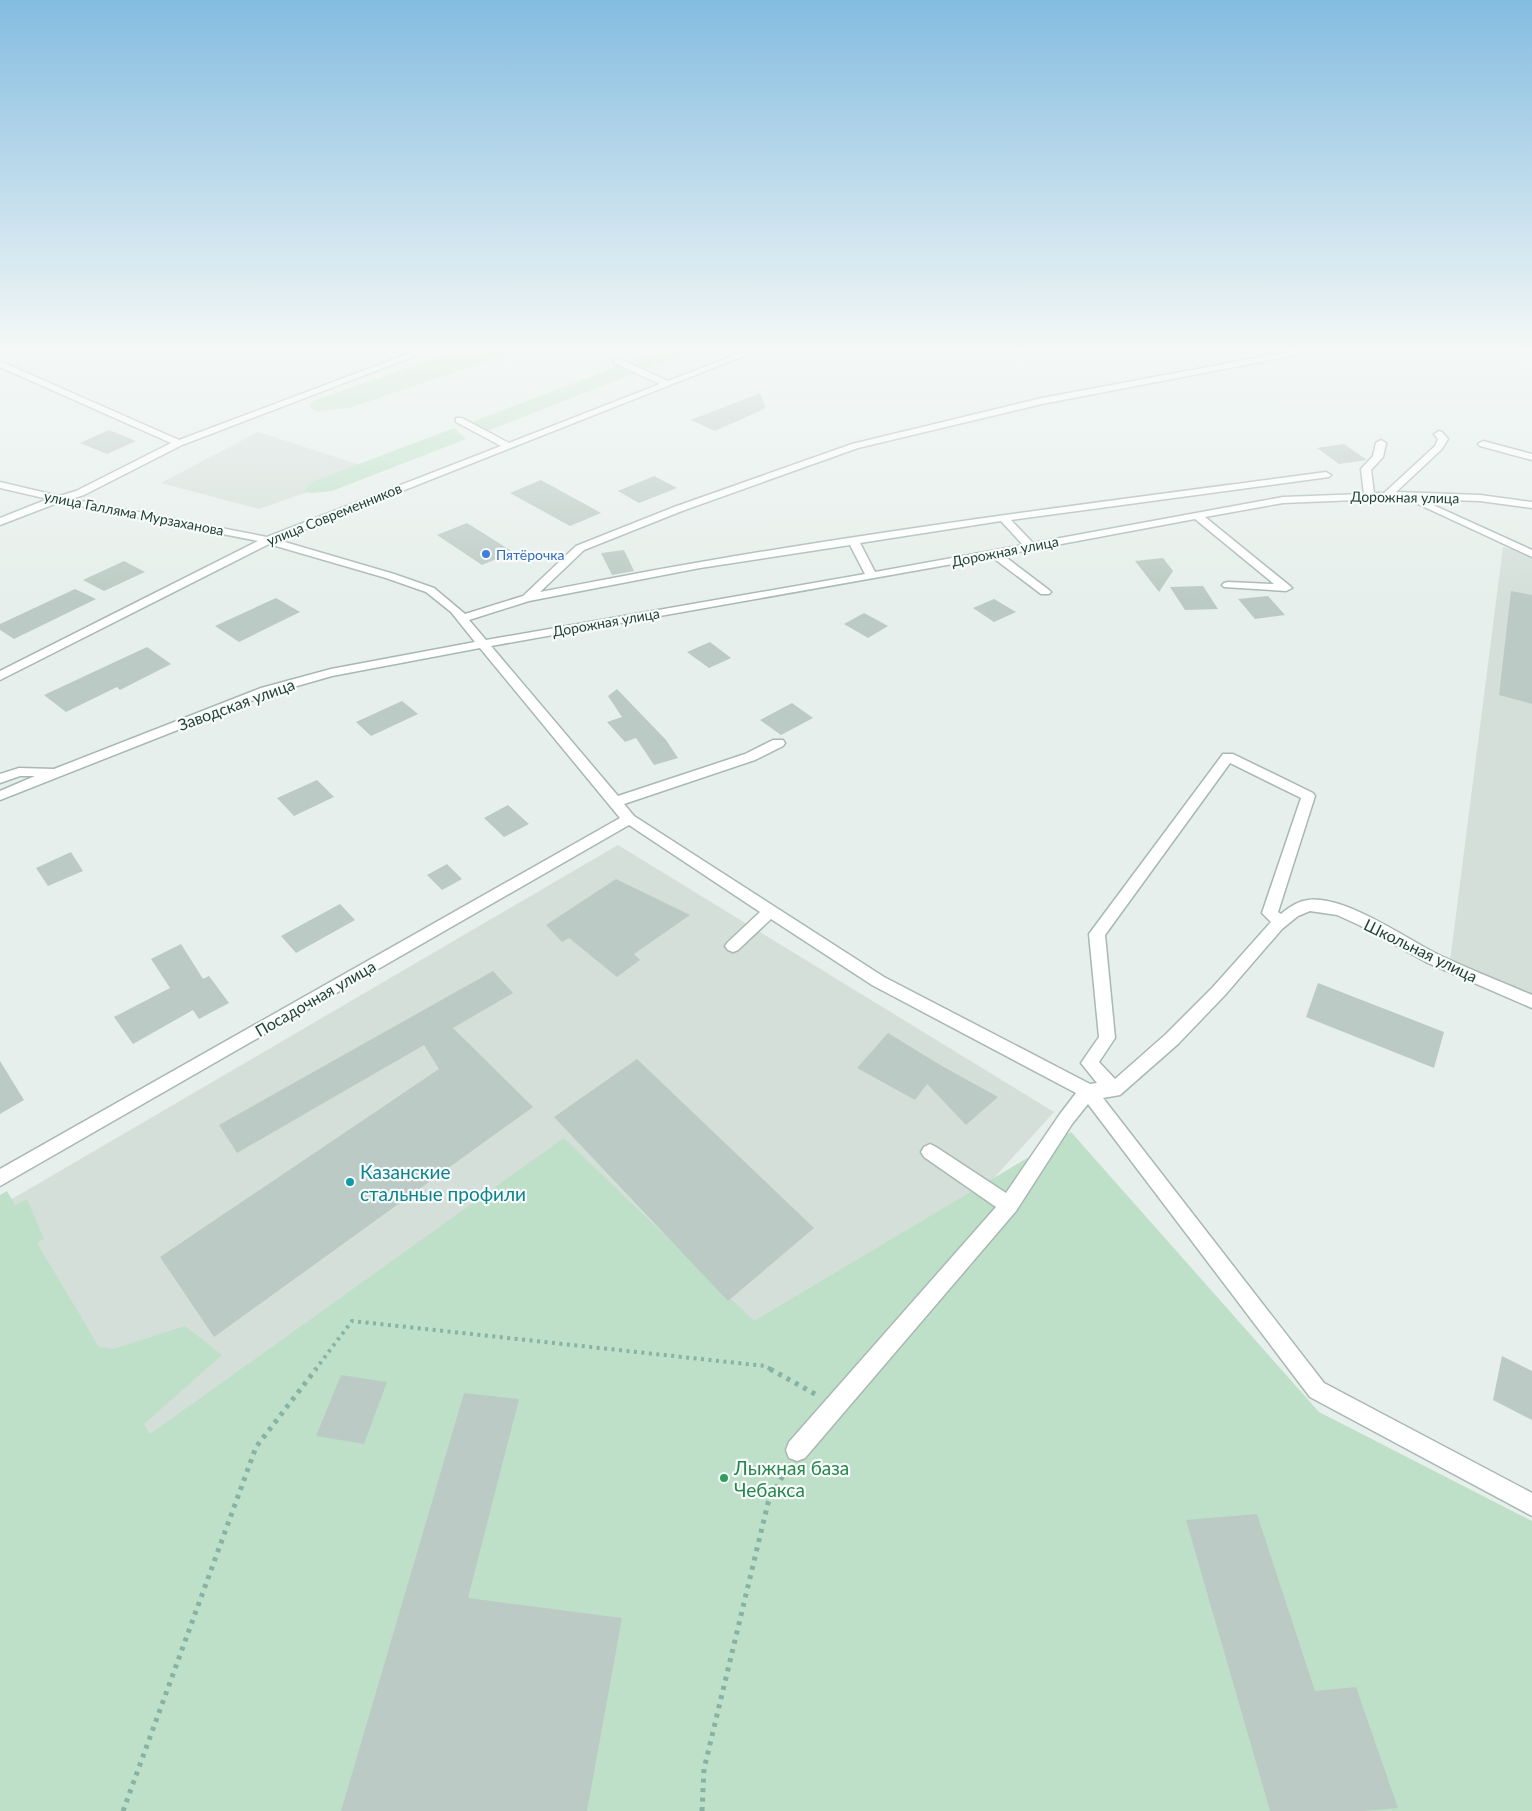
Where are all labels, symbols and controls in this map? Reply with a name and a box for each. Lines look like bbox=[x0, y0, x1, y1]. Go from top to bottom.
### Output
street label: улица Современников bbox=[264, 479, 404, 549]
street label: улица Галляма Мурзаханова bbox=[43, 487, 225, 539]
street label: Дорожная улица bbox=[1351, 488, 1459, 506]
street label: Дорожная улица bbox=[950, 532, 1060, 570]
place label: Пятёрочка bbox=[496, 546, 564, 563]
marker: Пятёрочка bbox=[480, 548, 492, 560]
street label: Дорожная улица bbox=[551, 604, 661, 640]
street label: Заводская улица bbox=[175, 674, 297, 734]
street label: Школьная улица bbox=[1361, 914, 1481, 986]
street label: Посадочная улица bbox=[251, 956, 379, 1040]
place label: Казанские стальные профили bbox=[360, 1160, 526, 1205]
marker: Казанские стальные профили bbox=[344, 1176, 356, 1188]
place label: Лыжная база Чебакса bbox=[733, 1456, 849, 1501]
marker: Лыжная база Чебакса bbox=[718, 1472, 730, 1484]

